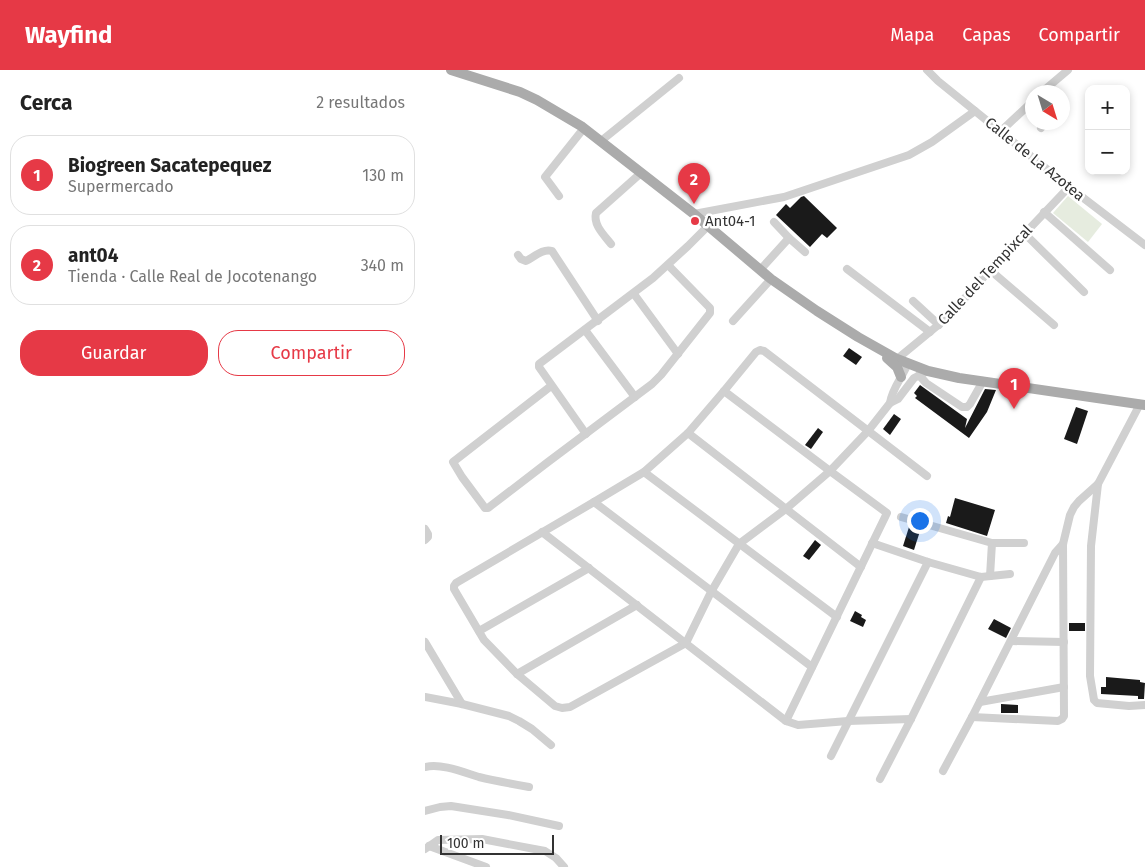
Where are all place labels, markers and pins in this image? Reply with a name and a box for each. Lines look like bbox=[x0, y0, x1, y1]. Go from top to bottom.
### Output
pin: 2 bbox=[678, 163, 710, 204]
place label: Ant04-1 bbox=[705, 212, 756, 230]
marker: Ant04-1 bbox=[689, 215, 701, 227]
pin: 1 bbox=[998, 368, 1030, 409]

